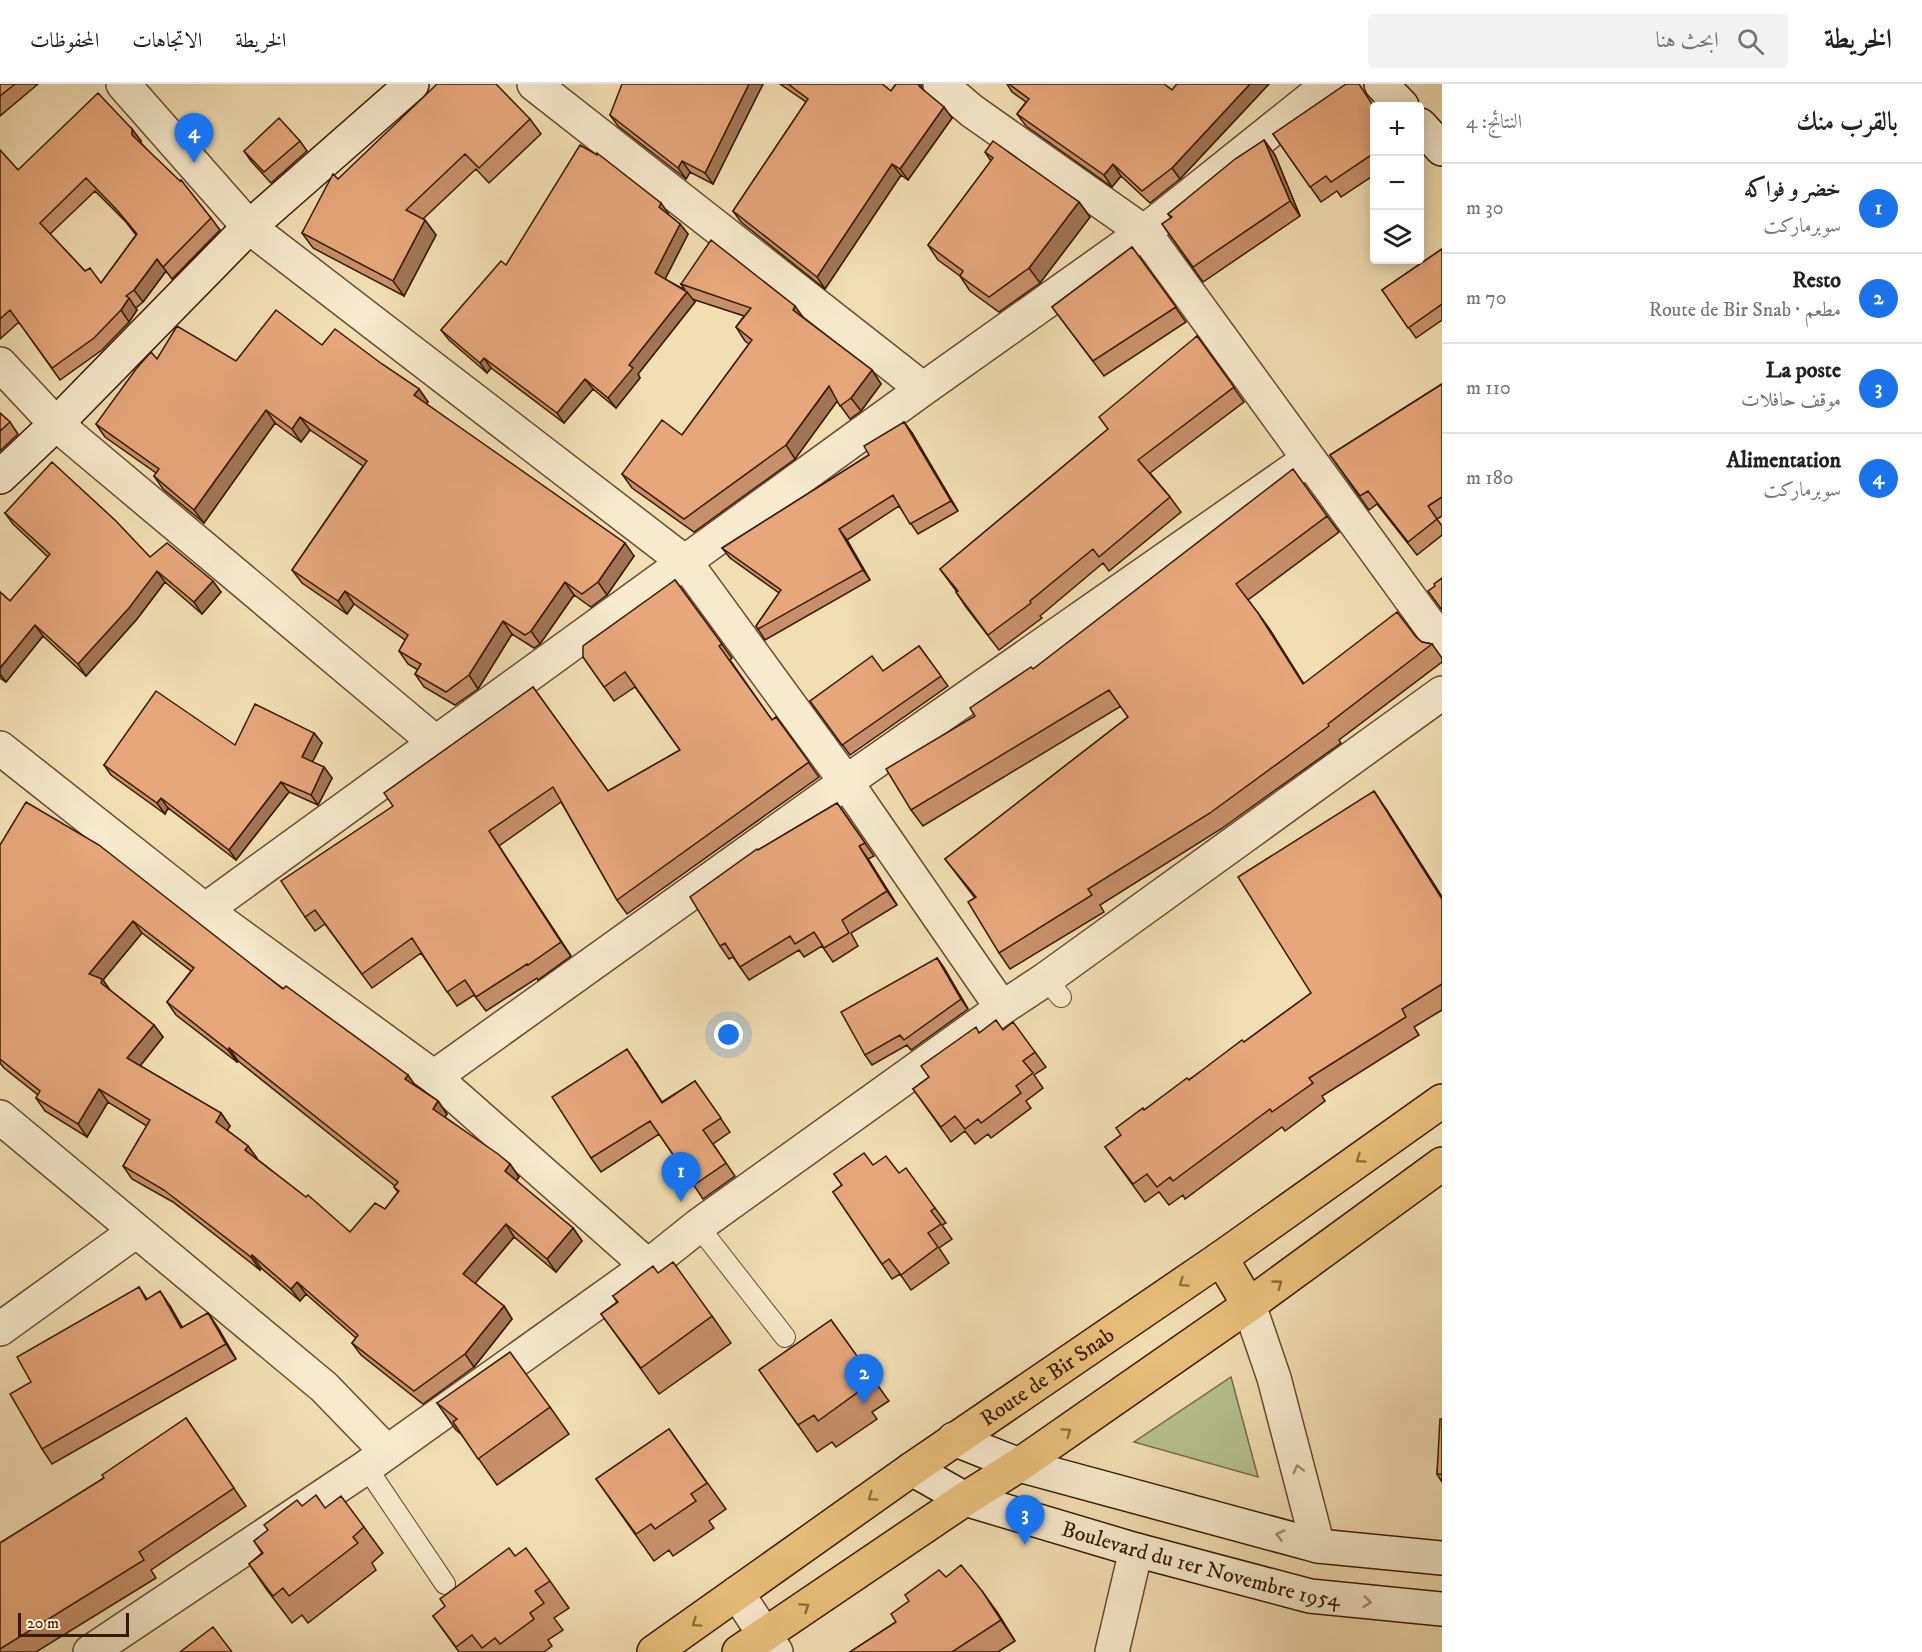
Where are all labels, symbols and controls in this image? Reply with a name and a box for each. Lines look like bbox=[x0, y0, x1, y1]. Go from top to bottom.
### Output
search box bbox=[1368, 14, 1788, 68]
text: الخريطة bbox=[1824, 22, 1892, 57]
icon: search bbox=[1734, 25, 1767, 58]
text: ابحث هنا bbox=[1655, 27, 1719, 54]
text: المحفوظات bbox=[30, 28, 99, 54]
text: الاتجاهات bbox=[132, 28, 202, 54]
text: الخريطة bbox=[235, 28, 286, 54]
map controls bbox=[1370, 102, 1424, 264]
button: + bbox=[1370, 102, 1424, 156]
text: بالقرب منك bbox=[1796, 106, 1898, 139]
text: النتائج: 4 bbox=[1466, 110, 1522, 135]
pin: 4 bbox=[174, 113, 214, 163]
button: − bbox=[1370, 156, 1424, 210]
text: خضر و فواكه bbox=[1744, 176, 1841, 203]
text: 30 m bbox=[1466, 196, 1504, 221]
text: 1 bbox=[1875, 196, 1882, 221]
button: layers bbox=[1370, 210, 1424, 264]
text: سوبرماركت bbox=[1763, 214, 1841, 239]
text: Resto bbox=[1792, 267, 1841, 294]
text: 70 m bbox=[1466, 286, 1507, 311]
text: 2 bbox=[1874, 286, 1883, 311]
text: مطعم · Route de Bir Snab bbox=[1649, 298, 1841, 323]
text: La poste bbox=[1766, 357, 1841, 384]
text: 110 m bbox=[1466, 376, 1511, 401]
text: 3 bbox=[1875, 376, 1882, 401]
text: موقف حافلات bbox=[1741, 388, 1841, 413]
text: Alimentation bbox=[1726, 447, 1841, 474]
text: 180 m bbox=[1466, 466, 1513, 491]
text: 4 bbox=[1873, 466, 1884, 491]
text: سوبرماركت bbox=[1763, 478, 1841, 503]
your location bbox=[714, 1020, 743, 1049]
pin: 1 bbox=[662, 1152, 700, 1202]
one-way arrow bbox=[1356, 1152, 1367, 1163]
one-way arrow bbox=[1179, 1276, 1190, 1287]
one-way arrow bbox=[1272, 1280, 1283, 1291]
street label: Route de Bir Snab bbox=[975, 1321, 1119, 1432]
pin: 2 bbox=[844, 1354, 884, 1404]
one-way arrow bbox=[1060, 1428, 1071, 1439]
one-way arrow bbox=[1293, 1464, 1305, 1474]
one-way arrow bbox=[867, 1490, 878, 1501]
pin: 3 bbox=[1006, 1496, 1044, 1545]
street label: Boulevard du 1er Novembre 1954 bbox=[1058, 1515, 1343, 1613]
one-way arrow bbox=[1276, 1530, 1286, 1543]
one-way arrow bbox=[1363, 1595, 1372, 1607]
one-way arrow bbox=[798, 1603, 809, 1614]
scale bar bbox=[18, 1610, 129, 1638]
text: 20 m bbox=[27, 1613, 59, 1633]
one-way arrow bbox=[692, 1616, 703, 1627]

